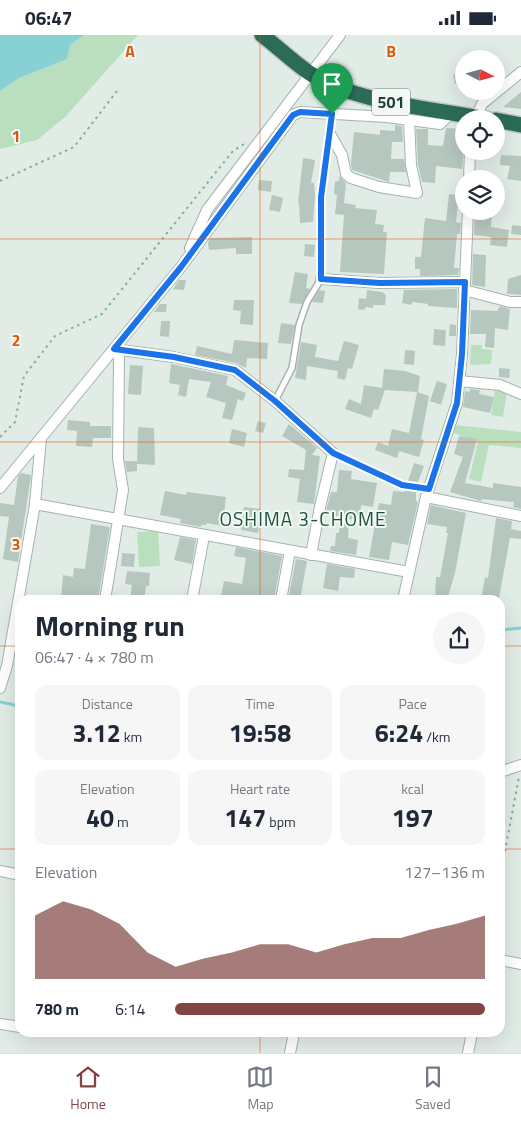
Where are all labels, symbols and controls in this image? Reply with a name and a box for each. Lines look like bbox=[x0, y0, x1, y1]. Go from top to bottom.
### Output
text: 06:47 bbox=[25, 3, 72, 32]
text: A bbox=[125, 39, 135, 63]
text: B bbox=[386, 39, 396, 63]
north arrow bbox=[455, 50, 505, 100]
map controls bbox=[455, 50, 505, 220]
pin bbox=[311, 63, 353, 114]
icon: arrive bbox=[318, 70, 346, 98]
road number: 501 bbox=[372, 89, 410, 115]
button: locate bbox=[455, 110, 505, 160]
text: 1 bbox=[12, 124, 20, 148]
button: layers bbox=[455, 170, 505, 220]
text: 2 bbox=[12, 328, 20, 352]
district label: OSHIMA 3-CHOME bbox=[220, 504, 386, 533]
text: 3 bbox=[12, 532, 20, 556]
text: Morning run bbox=[35, 604, 185, 647]
button: share bbox=[433, 612, 485, 664]
text: 06:47 · 4 × 780 m bbox=[35, 645, 154, 669]
text: Distance bbox=[82, 693, 133, 714]
text: Time bbox=[245, 693, 275, 714]
text: Pace bbox=[398, 693, 427, 714]
text: 3.12 bbox=[72, 714, 121, 752]
text: 19:58 bbox=[229, 714, 291, 752]
text: 6:24 bbox=[375, 714, 423, 752]
text: km bbox=[121, 726, 142, 747]
text: /km bbox=[423, 726, 451, 747]
text: Elevation bbox=[80, 778, 135, 799]
text: Heart rate bbox=[230, 778, 290, 799]
text: kcal bbox=[401, 778, 424, 799]
text: 40 bbox=[86, 799, 114, 837]
text: 147 bbox=[224, 799, 266, 837]
text: 197 bbox=[392, 799, 434, 837]
text: m bbox=[114, 811, 129, 832]
text: bpm bbox=[266, 811, 296, 832]
text: Elevation bbox=[35, 860, 97, 884]
text: 127–136 m bbox=[404, 860, 485, 884]
text: 780 m bbox=[35, 997, 79, 1021]
text: 6:14 bbox=[115, 997, 145, 1021]
tab: Home bbox=[70, 1063, 106, 1114]
tab: Map bbox=[246, 1063, 274, 1114]
tab: Saved bbox=[415, 1063, 451, 1114]

